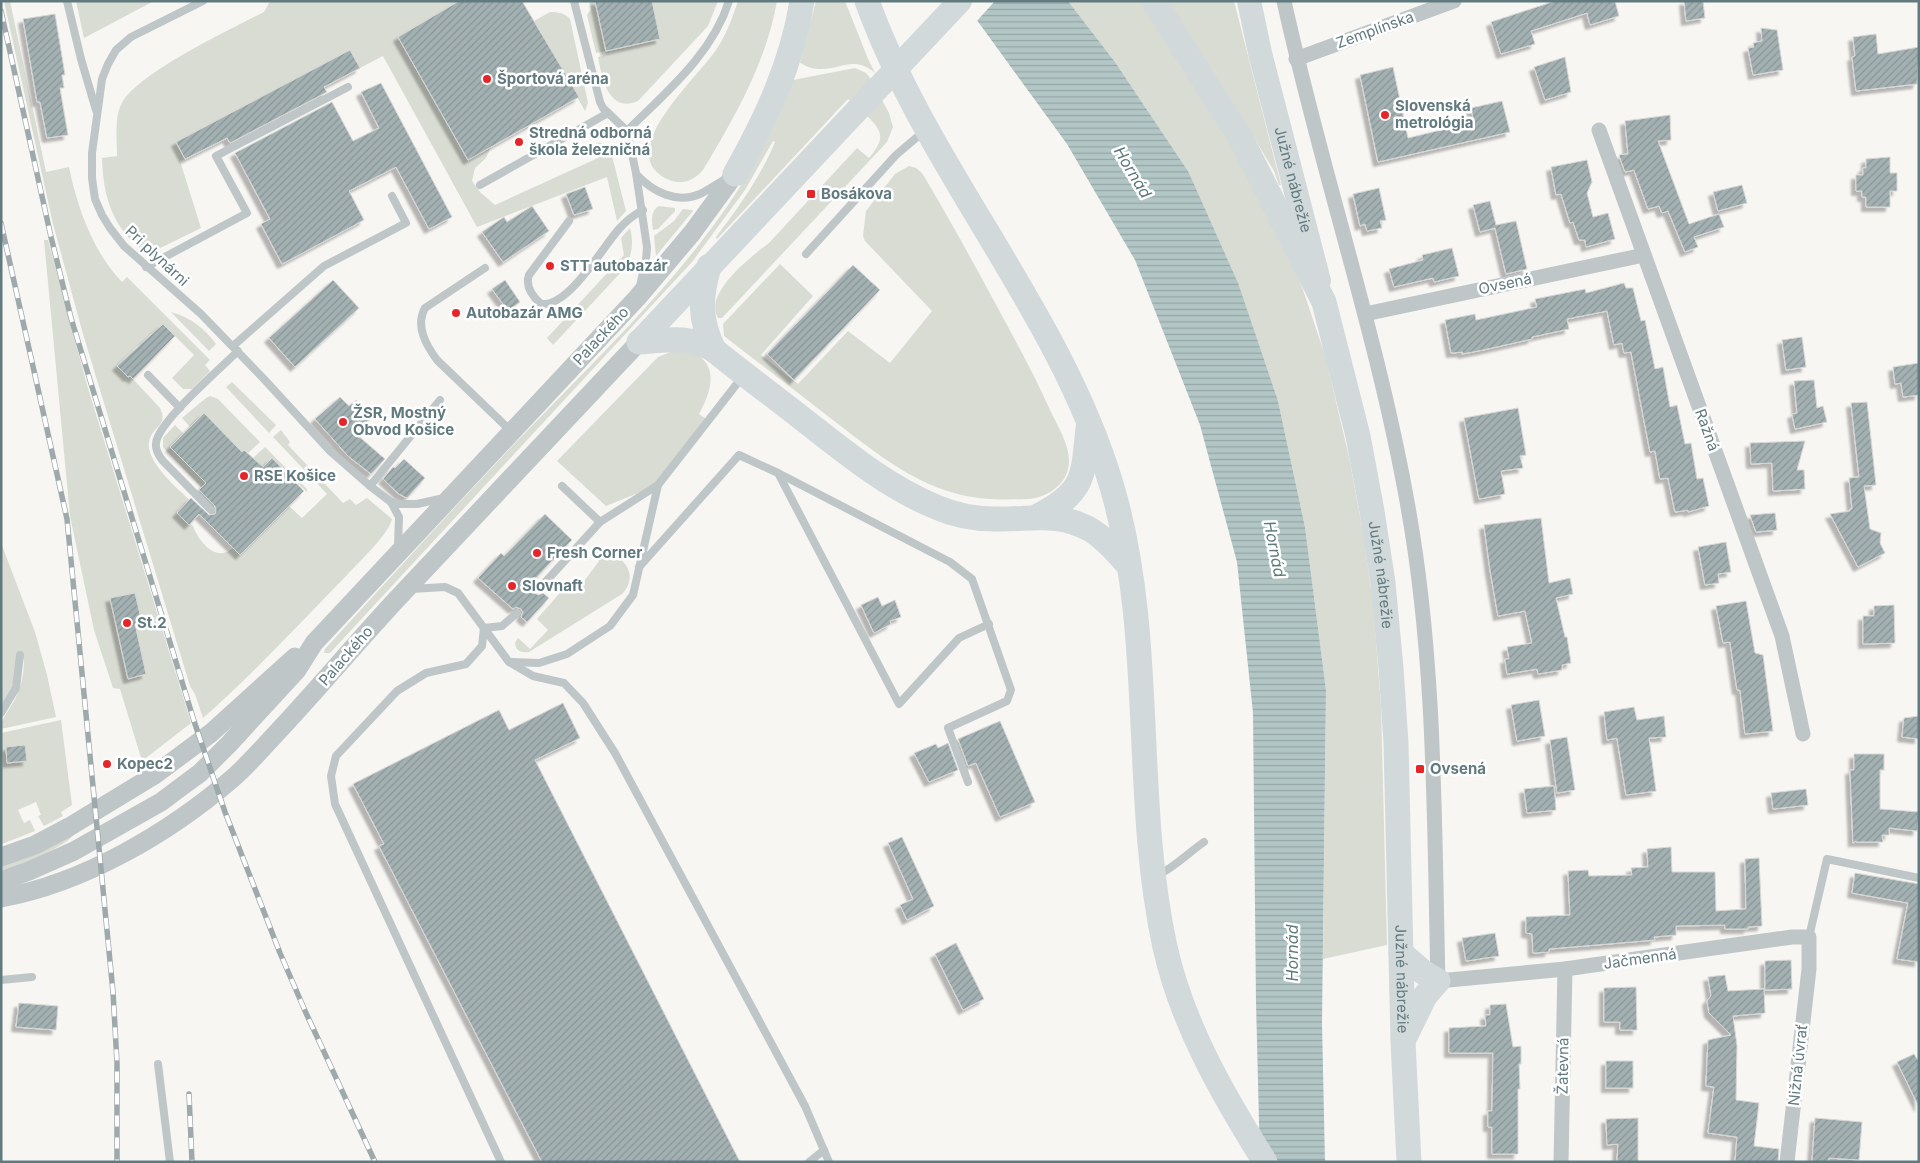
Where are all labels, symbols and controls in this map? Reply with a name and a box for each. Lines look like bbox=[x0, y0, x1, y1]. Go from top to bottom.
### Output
street label: Zemplínska bbox=[1333, 7, 1416, 52]
place label: Športová aréna bbox=[497, 69, 609, 88]
marker: Športová aréna bbox=[481, 73, 493, 85]
place label: Slovenská metrológia bbox=[1395, 96, 1474, 132]
marker: Slovenská metrológia bbox=[1379, 109, 1391, 121]
place label: Stredná odborná škola železničná bbox=[529, 123, 652, 159]
street label: Južné nábrežie bbox=[1270, 125, 1316, 235]
marker: Stredná odborná škola železničná bbox=[513, 136, 525, 148]
water label: Hornád bbox=[1110, 142, 1156, 202]
place label: Bosákova bbox=[821, 184, 892, 203]
marker: Bosákova bbox=[805, 188, 817, 200]
street label: Pri plynárni bbox=[121, 221, 193, 290]
place label: STT autobazár bbox=[560, 256, 668, 275]
marker: STT autobazár bbox=[544, 260, 556, 272]
street label: Ovsená bbox=[1477, 269, 1533, 298]
street label: Palackého bbox=[569, 302, 633, 369]
place label: Autobazár AMG bbox=[466, 303, 583, 322]
marker: Autobazár AMG bbox=[450, 307, 462, 319]
place label: ŽSR, Mostný Obvod Košice bbox=[353, 403, 454, 439]
street label: Ražná bbox=[1691, 406, 1724, 454]
marker: ŽSR, Mostný Obvod Košice bbox=[337, 416, 349, 428]
place label: RSE Košice bbox=[254, 466, 336, 485]
marker: RSE Košice bbox=[238, 470, 250, 482]
water label: Hornád bbox=[1260, 519, 1290, 579]
street label: Južné nábrežie bbox=[1365, 519, 1397, 630]
place label: Fresh Corner bbox=[547, 543, 642, 562]
marker: Fresh Corner bbox=[531, 547, 543, 559]
place label: Slovnaft bbox=[522, 576, 583, 595]
marker: Slovnaft bbox=[506, 580, 518, 592]
place label: St.2 bbox=[137, 613, 167, 632]
marker: St.2 bbox=[121, 617, 133, 629]
street label: Palackého bbox=[314, 622, 377, 690]
place label: Kopec2 bbox=[117, 754, 173, 773]
marker: Kopec2 bbox=[101, 758, 113, 770]
place label: Ovsená bbox=[1430, 759, 1486, 778]
marker: Ovsená bbox=[1414, 763, 1426, 775]
water label: Hornád bbox=[1282, 924, 1302, 981]
street label: Južné nábrežie bbox=[1391, 924, 1413, 1034]
street label: Jačmenná bbox=[1602, 944, 1678, 973]
street label: Nižná úvrať bbox=[1784, 1023, 1811, 1107]
street label: Žatevná bbox=[1553, 1037, 1572, 1095]

